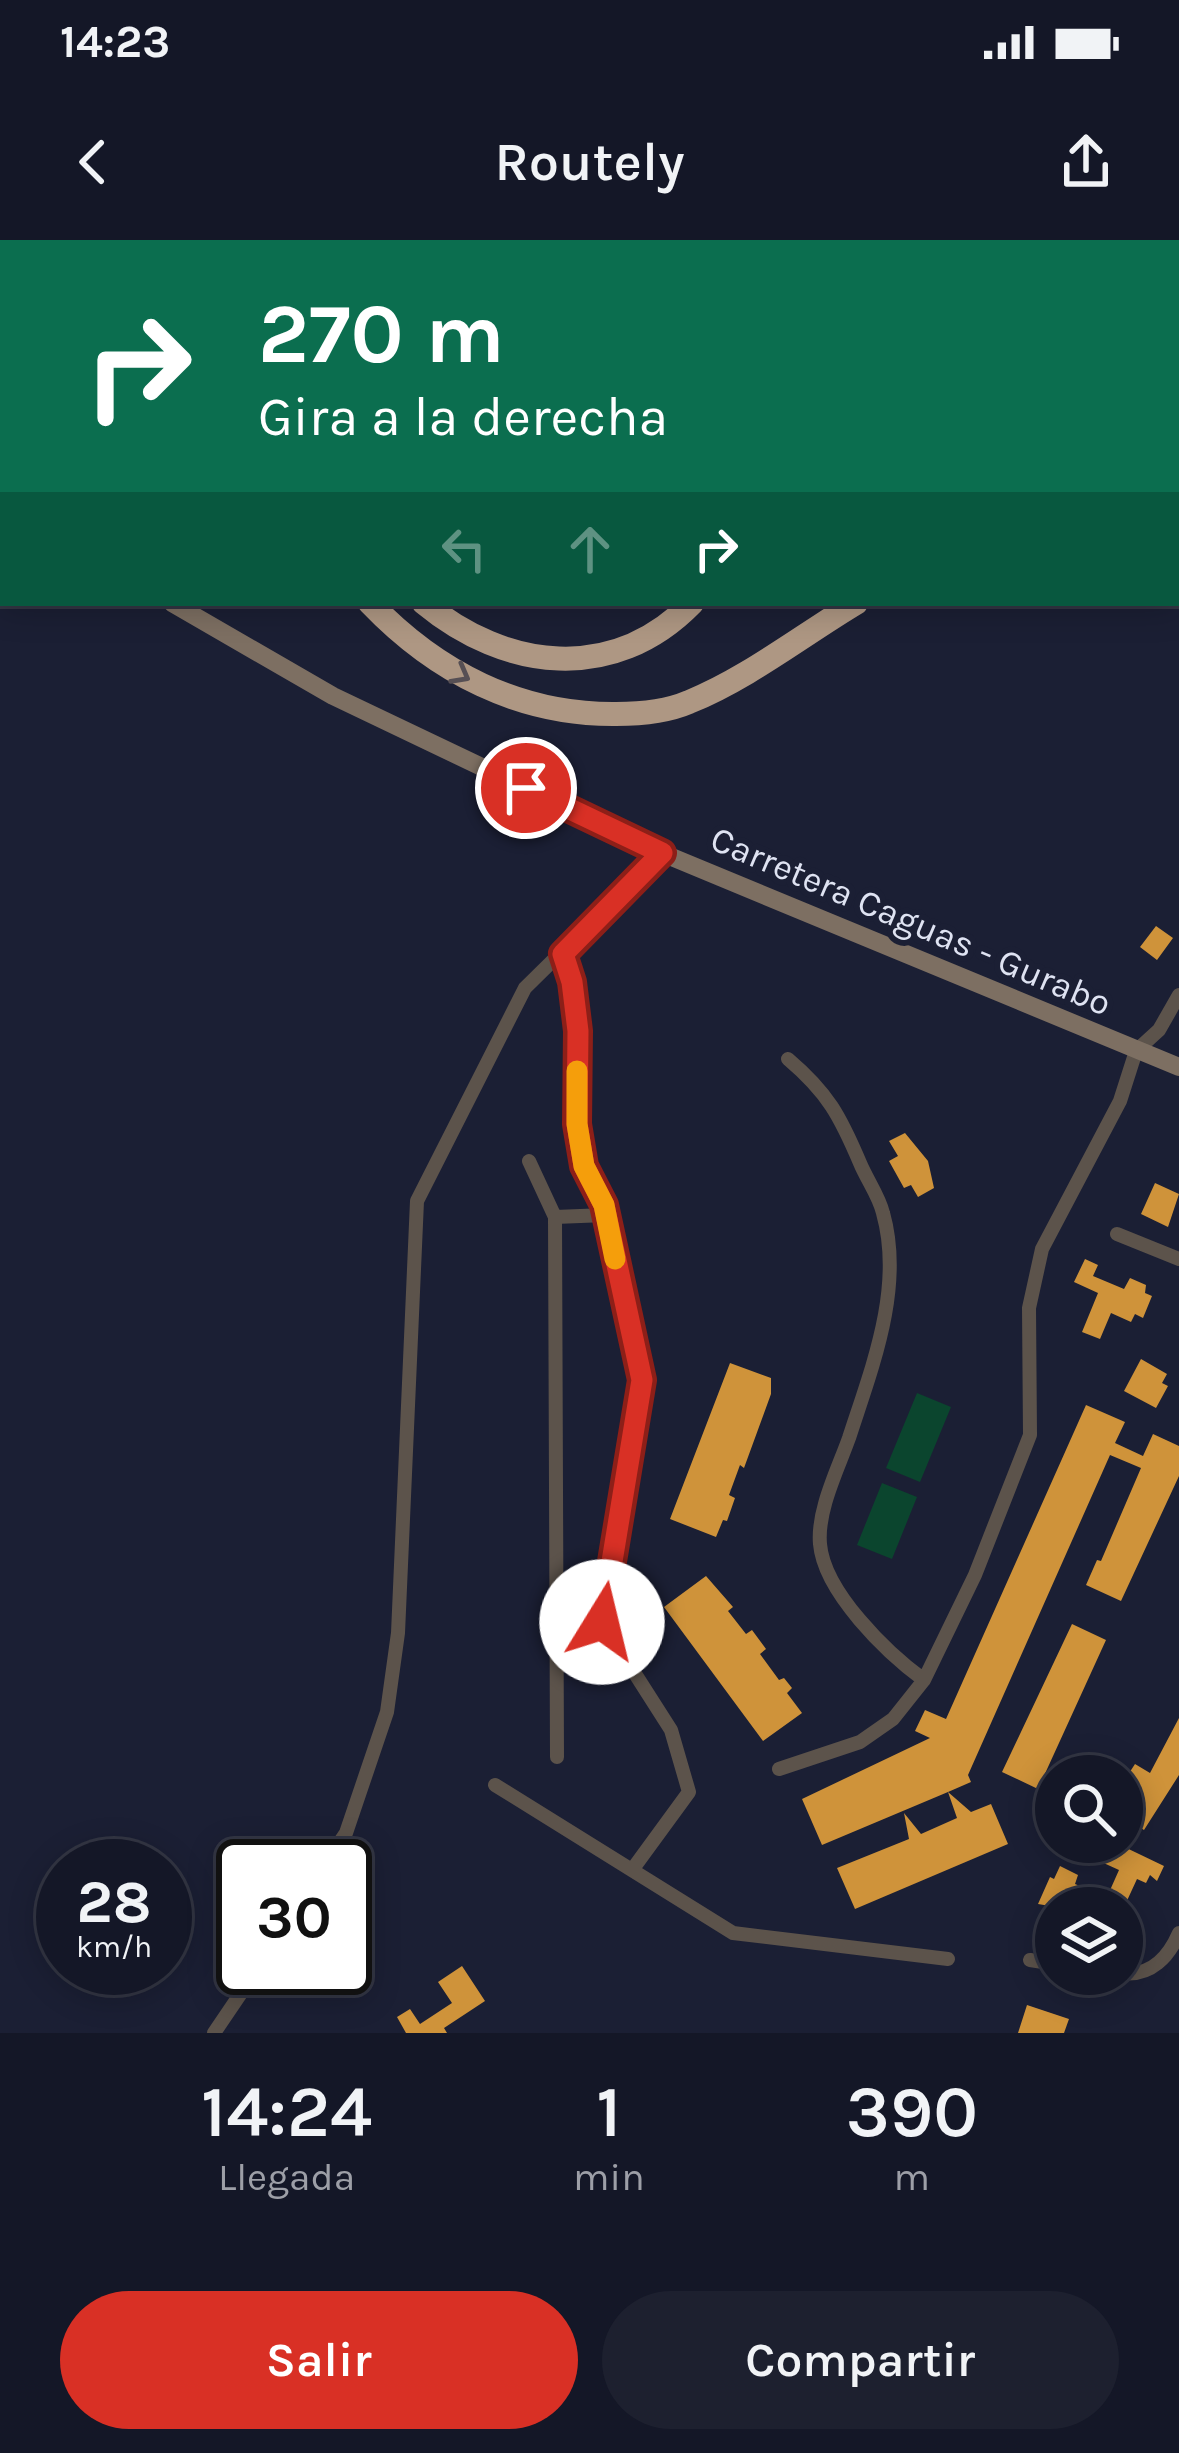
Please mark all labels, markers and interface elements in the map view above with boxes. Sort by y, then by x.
text: 14:23 [60,16,170,68]
icon: back [60,129,126,195]
icon: share [1053,129,1119,195]
text: Routely [494,130,685,194]
text: 270 m [258,285,505,383]
icon: right [60,288,216,444]
text: Gira a la derecha [258,385,668,449]
icon: left [431,516,497,582]
icon: ahead [557,516,623,582]
icon: right [683,516,749,582]
one-way arrow [449,661,470,684]
pin [475,737,577,839]
icon: arrive [493,755,559,821]
street label: Carretera Caguas - Gurabo [704,817,1118,1025]
position arrow [539,1559,665,1685]
map controls [1035,1755,1143,1995]
button: search [1035,1755,1143,1863]
speed limit sign: 30 [216,1839,372,1995]
text: 28 [76,1867,152,1937]
button: layers [1035,1887,1143,1995]
text: km/h [76,1929,152,1965]
text: 14:24 [201,2070,372,2154]
text: 1 [596,2070,621,2154]
text: 390 [846,2070,978,2154]
text: Llegada [218,2154,355,2200]
text: min [573,2154,645,2200]
text: m [894,2154,930,2200]
button: Salir [60,2291,578,2429]
button: Compartir [602,2291,1119,2429]

